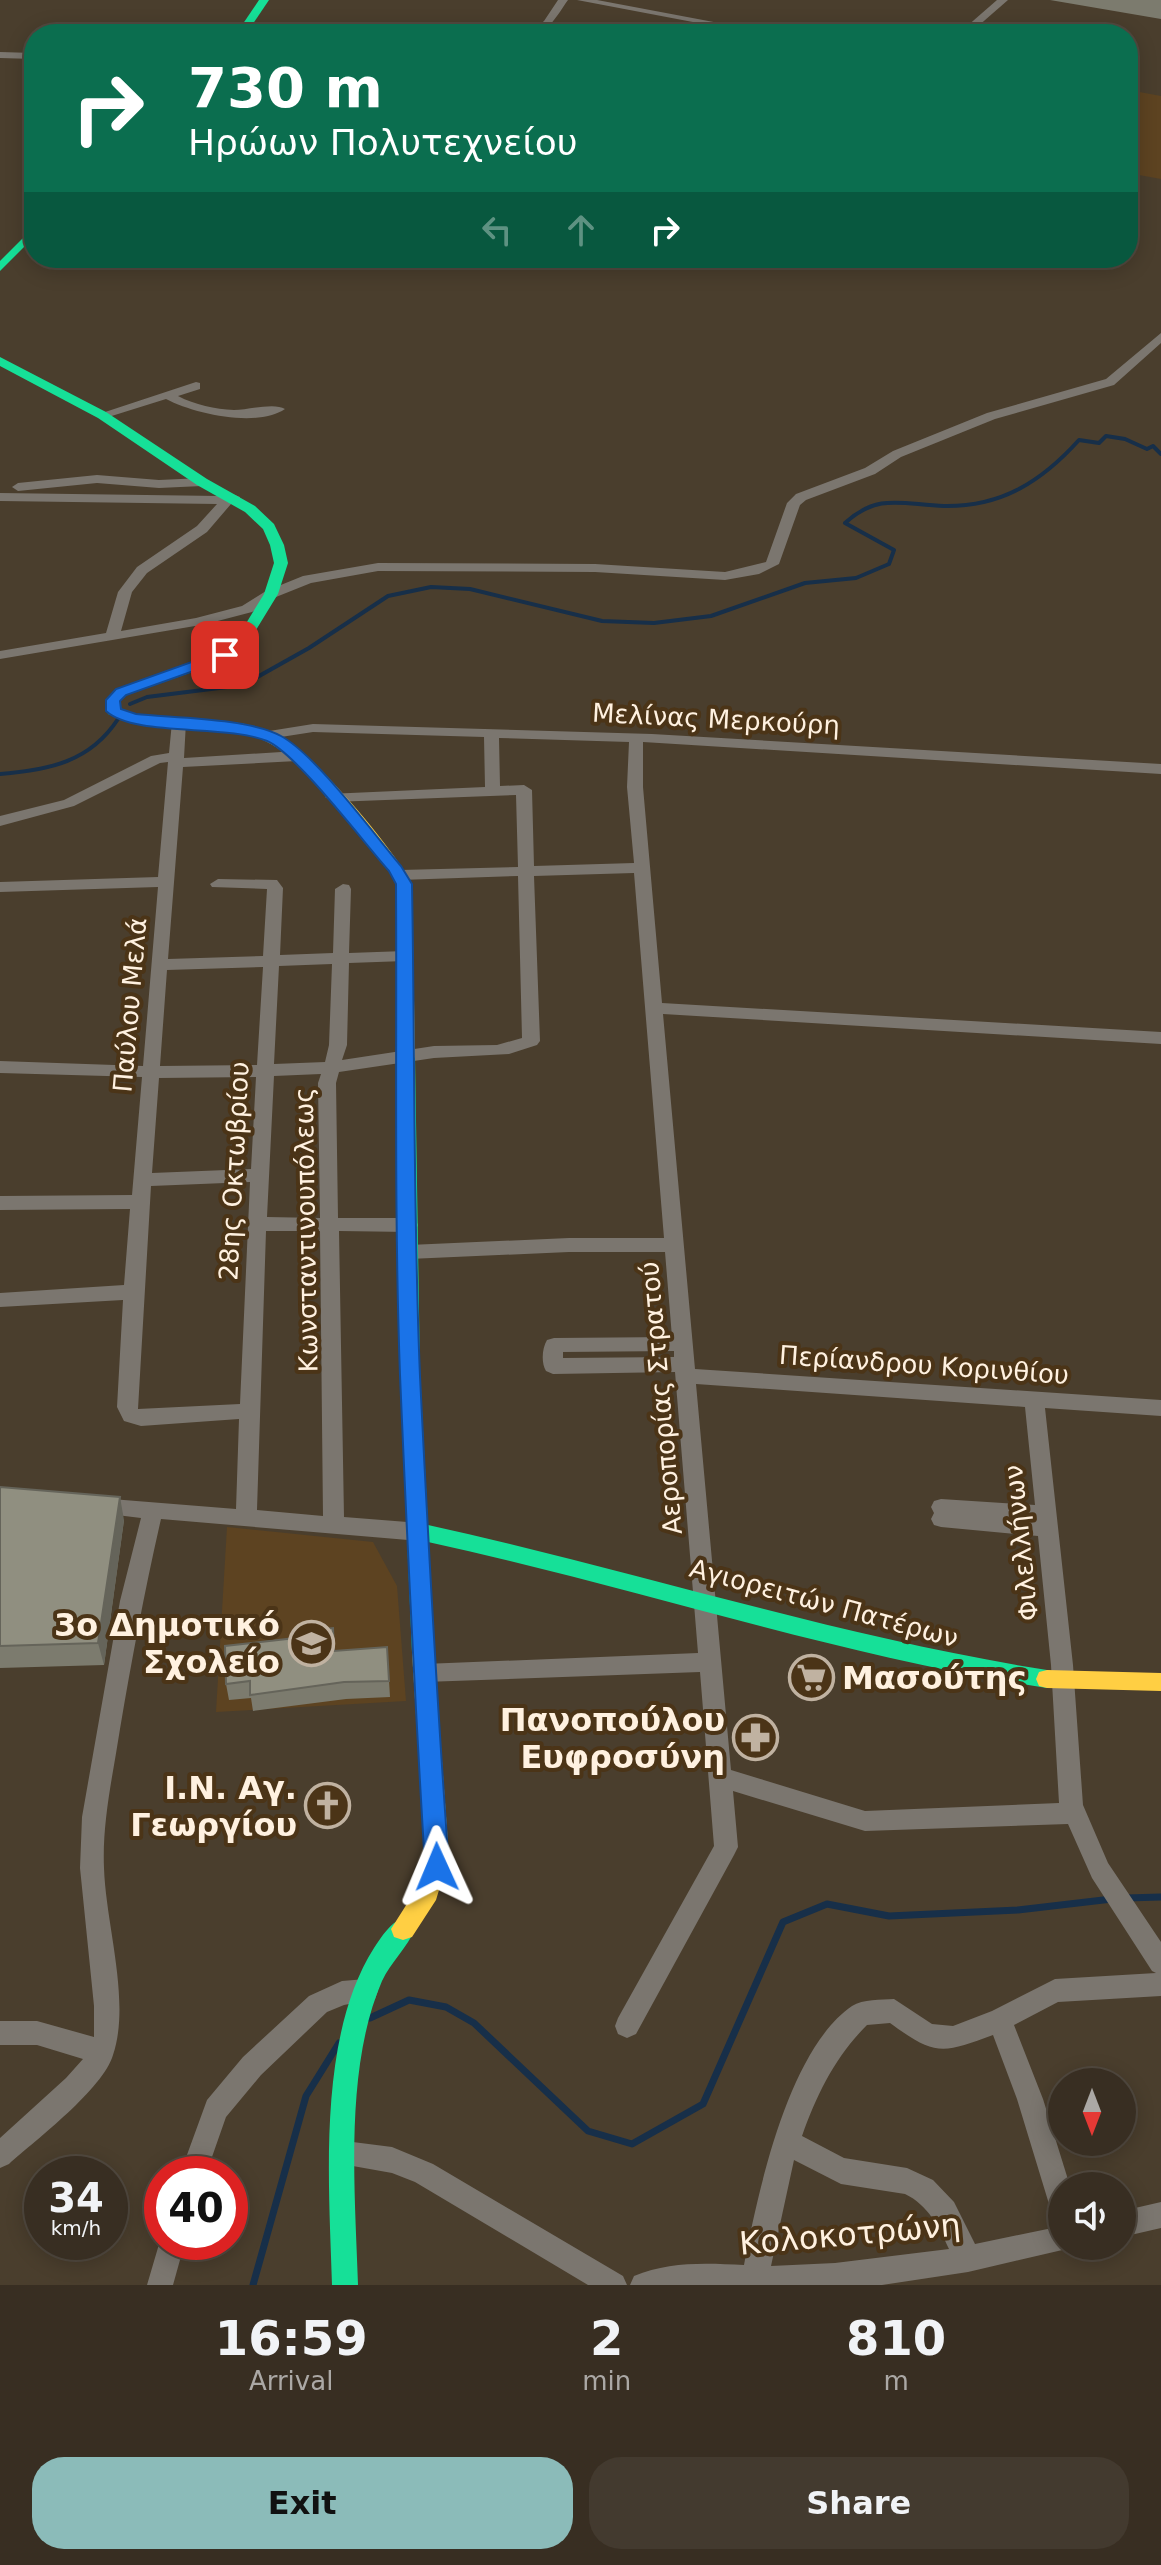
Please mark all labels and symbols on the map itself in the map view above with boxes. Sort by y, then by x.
pin [191,621,259,689]
street label: Μελίνας Μερκούρη [591,698,841,740]
street label: Παύλου Μελά [107,916,153,1094]
street label: 28ης Οκτωβρίου [213,1061,255,1281]
street label: Κωνσταντινουπόλεως [289,1087,323,1373]
street label: Αεροπορίας Στρατού [634,1260,688,1536]
street label: Περίανδρου Κορινθίου [778,1340,1070,1390]
street label: Φιλελλήνων [998,1463,1044,1623]
street label: Αγιορειτών Πατέρων [687,1553,961,1653]
place label: 3ο Δημοτικό Σχολείο [54,1606,280,1681]
school or university icon: 3ο Δημοτικό Σχολείο [287,1619,335,1667]
supermarket icon: Μασούτης [787,1654,835,1702]
place label: Μασούτης [842,1659,1027,1697]
place label: Πανοπούλου Ευφροσύνη [500,1701,725,1776]
pharmacy icon: Πανοπούλου Ευφροσύνη [732,1714,780,1762]
place label: Ι.Ν. Αγ. Γεωργίου [130,1769,297,1844]
church icon: Ι.Ν. Αγ. Γεωργίου [304,1782,352,1830]
position arrow [395,1825,479,1909]
north arrow [1048,2068,1136,2156]
speed limit sign: 40 [144,2156,248,2260]
street label: Κολοκοτρώνη [738,2205,962,2263]

